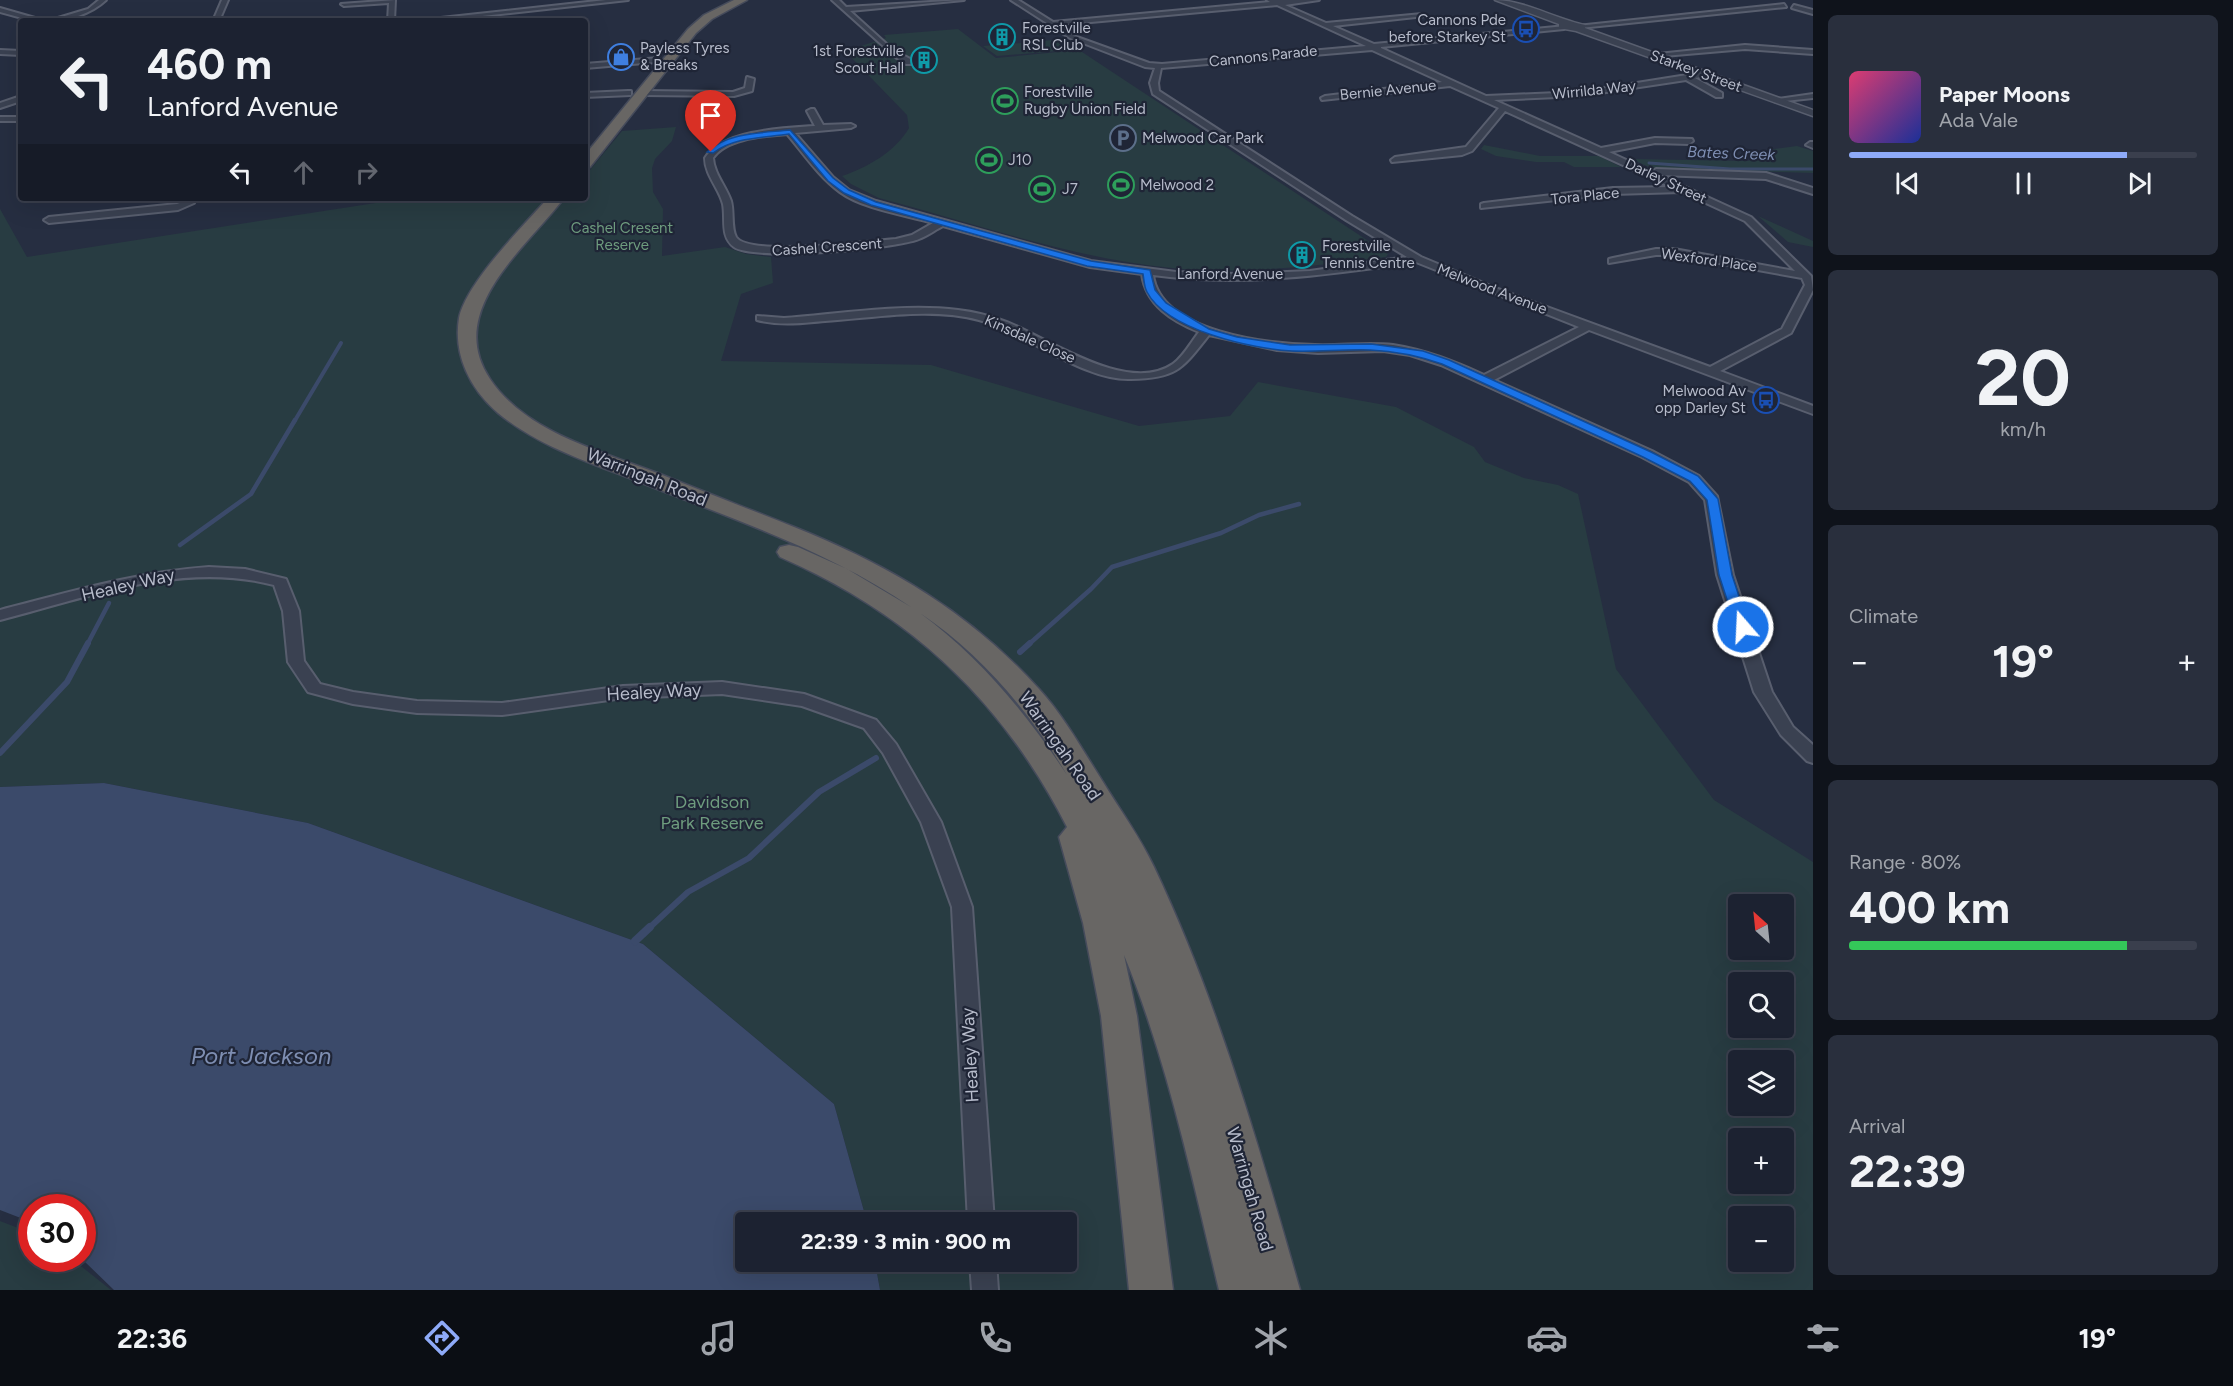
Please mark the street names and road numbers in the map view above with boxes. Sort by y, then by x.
street label: Cannons Parade [1208,41,1318,71]
street label: Starkey Street [1648,46,1745,96]
street label: Bernie Avenue [1339,76,1437,104]
street label: Wirrilda Way [1551,77,1637,103]
street label: Darley Street [1622,154,1710,208]
street label: Tora Place [1550,183,1620,209]
street label: Cashel Crescent [771,234,883,260]
street label: Wexford Place [1660,244,1758,276]
street label: Melwood Avenue [1434,260,1550,318]
street label: Lanford Avenue [1177,265,1283,283]
street label: Kinsdale Close [982,311,1078,367]
street label: Warringah Road [584,443,710,511]
street label: Healey Way [79,563,177,606]
street label: Healey Way [606,679,703,705]
street label: Warringah Road [1014,687,1106,805]
street label: Healey Way [957,1006,983,1103]
street label: Warringah Road [1222,1125,1278,1253]

